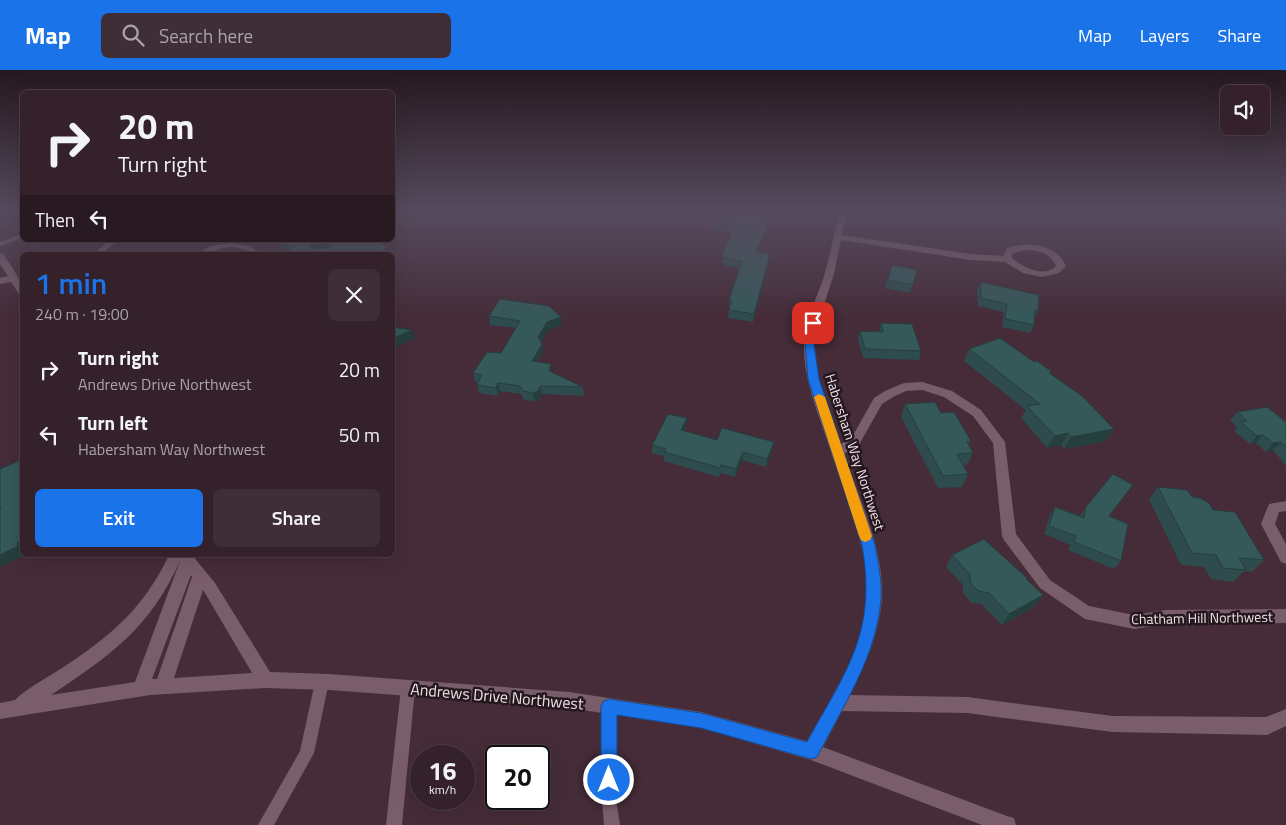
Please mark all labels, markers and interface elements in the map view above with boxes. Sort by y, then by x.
search box [101,13,451,58]
text: Map [25,17,71,53]
icon: search [119,21,147,49]
text: Search here [159,21,253,50]
text: Map [1078,22,1112,49]
text: Layers [1140,22,1189,49]
text: Share [1217,22,1261,49]
map controls [1220,85,1270,135]
button: sound [1220,85,1270,135]
text: 20 m [118,99,194,153]
icon: right [35,110,100,175]
text: Turn right [118,147,207,181]
text: Then [35,205,75,234]
icon: left [85,205,113,233]
text: 1 min [35,260,107,306]
button: close [328,269,380,321]
text: 240 m · 19:00 [35,302,129,326]
pin [792,302,834,344]
icon: arrive [799,309,827,337]
text: Turn right [78,343,159,372]
text: 20 m [339,355,380,384]
icon: right [35,356,63,384]
street label: Habersham Way Northwest [820,371,891,533]
text: Andrews Drive Northwest [78,372,252,396]
text: Turn left [78,408,148,437]
text: 50 m [339,420,380,449]
icon: left [35,421,63,449]
text: Habersham Way Northwest [78,437,265,461]
button: Exit [35,489,203,547]
button: Share [213,489,380,547]
street label: Chatham Hill Northwest [1131,606,1273,629]
street label: Andrews Drive Northwest [409,676,585,716]
speed limit sign: 20 [485,745,550,810]
text: 16 [428,752,457,790]
position arrow [582,753,634,805]
text: km/h [429,780,456,799]

